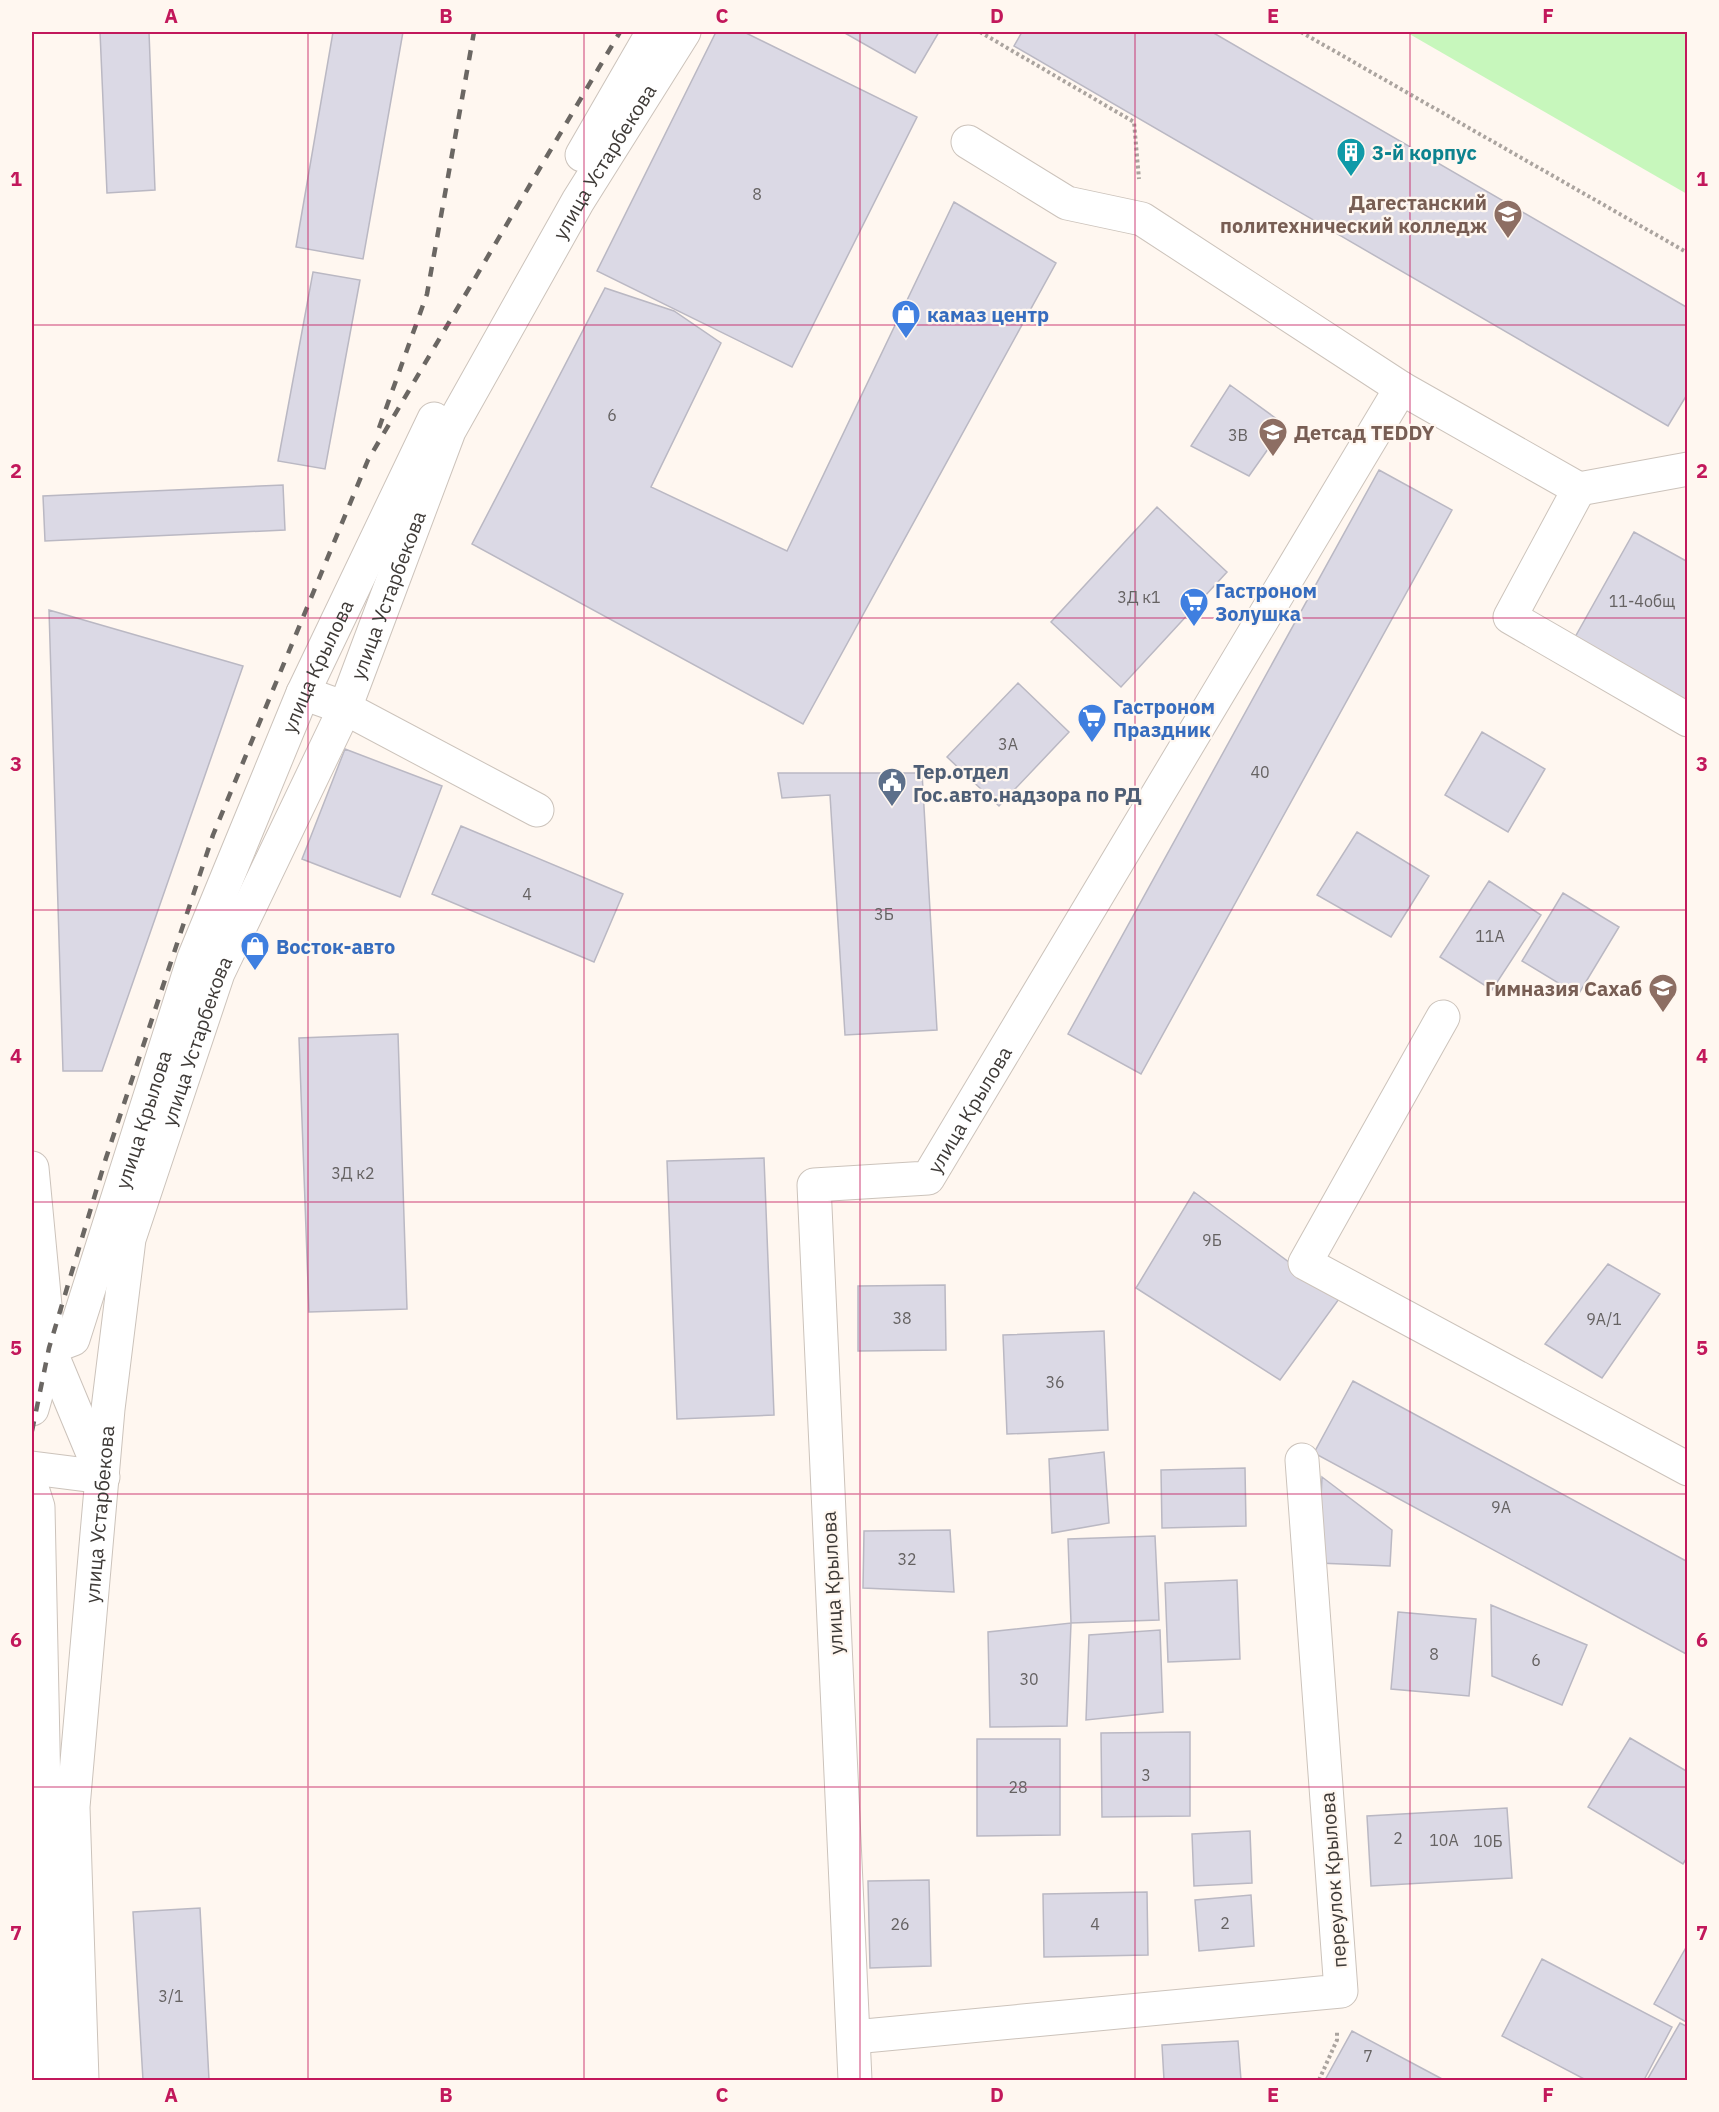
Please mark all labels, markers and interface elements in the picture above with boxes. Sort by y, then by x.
text: A [164,2,178,29]
text: B [439,2,453,29]
text: C [715,2,729,29]
text: D [990,2,1004,29]
text: E [1267,2,1279,29]
text: F [1542,2,1554,29]
street label: улица Устарбекова [546,78,662,244]
building icon: 3-й корпус [1335,136,1367,178]
place label: 3-й корпус [1372,139,1477,166]
text: 1 [10,165,22,192]
text: 1 [1696,165,1708,192]
house number: 8 [752,184,762,204]
place label: Дагестанский политехнический колледж [1220,189,1487,239]
school or university icon: Дагестанский политехнический колледж [1492,198,1524,240]
shop icon: камаз центр [890,298,922,340]
place label: камаз центр [927,301,1049,328]
house number: 6 [607,405,617,425]
school or university icon: Детсад TEDDY [1257,416,1289,458]
place label: Детсад TEDDY [1294,419,1434,446]
house number: 3В [1228,425,1248,445]
text: 2 [10,457,22,484]
text: 2 [1696,457,1708,484]
street label: улица Устарбекова [343,507,431,683]
place label: Гастроном Золушка [1215,577,1317,627]
supermarket icon: Гастроном Золушка [1178,586,1210,628]
house number: 3Д к1 [1117,587,1161,607]
house number: 11-4общ [1609,591,1675,611]
street label: улица Крылова [275,595,359,737]
place label: Гастроном Праздник [1113,693,1215,743]
supermarket icon: Гастроном Праздник [1076,702,1108,744]
house number: 3А [998,734,1018,754]
text: 3 [10,750,22,777]
text: 3 [1696,750,1708,777]
place label: Тер.отдел Гос.авто.надзора по РД [913,758,1142,808]
house number: 40 [1250,762,1270,782]
public building icon: Тер.отдел Гос.авто.надзора по РД [876,766,908,808]
house number: 4 [522,884,532,904]
house number: 3Б [874,904,894,924]
house number: 11А [1475,926,1505,946]
shop icon: Восток-авто [239,930,271,972]
place label: Восток-авто [276,933,395,960]
street label: улица Устарбекова [154,951,238,1130]
school or university icon: Гимназия Сахаб [1647,972,1679,1014]
place label: Гимназия Сахаб [1485,975,1642,1002]
street label: улица Крылова [921,1041,1018,1178]
text: 4 [10,1042,22,1069]
text: 4 [1696,1042,1708,1069]
street label: улица Крылова [108,1047,177,1192]
house number: 3Д к2 [331,1163,375,1183]
house number: 9Б [1202,1230,1222,1250]
house number: 38 [892,1308,912,1328]
house number: 9А/1 [1586,1309,1622,1329]
text: 5 [10,1334,22,1361]
text: 5 [1696,1334,1708,1361]
house number: 36 [1045,1372,1065,1392]
street label: улица Устарбекова [77,1424,120,1604]
house number: 9А [1491,1497,1511,1517]
street label: улица Крылова [815,1510,849,1655]
house number: 32 [897,1549,917,1569]
text: 6 [10,1626,22,1653]
text: 6 [1696,1626,1708,1653]
house number: 8 [1429,1644,1439,1664]
house number: 6 [1531,1650,1541,1670]
house number: 30 [1019,1669,1039,1689]
house number: 3 [1141,1765,1151,1785]
house number: 28 [1008,1777,1028,1797]
street label: переулок Крылова [1313,1791,1353,1969]
house number: 2 [1393,1828,1403,1848]
house number: 10А [1429,1830,1459,1850]
house number: 10Б [1473,1831,1503,1851]
house number: 2 [1220,1913,1230,1933]
house number: 26 [890,1914,910,1934]
house number: 4 [1090,1914,1100,1934]
text: 7 [10,1919,22,1946]
text: 7 [1696,1919,1708,1946]
house number: 3/1 [158,1986,184,2006]
house number: 7 [1363,2046,1373,2066]
text: A [164,2081,178,2108]
text: B [439,2081,453,2108]
text: C [715,2081,729,2108]
text: D [990,2081,1004,2108]
text: E [1267,2081,1279,2108]
text: F [1542,2081,1554,2108]

